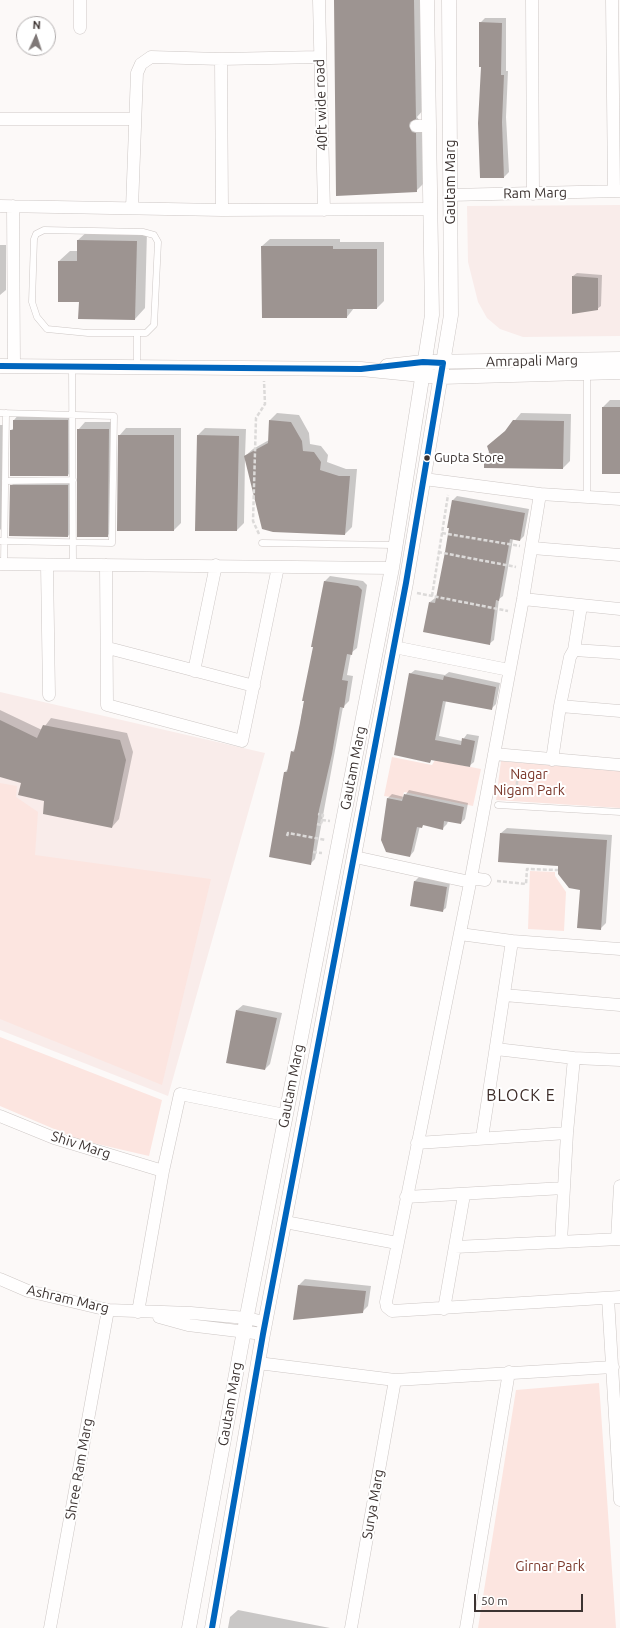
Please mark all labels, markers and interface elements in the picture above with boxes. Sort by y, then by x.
north arrow [16,16,56,56]
text: N [32,19,41,31]
street label: 40ft wide road [311,59,331,151]
street label: Gautam Marg [442,139,458,225]
street label: Ram Marg [503,184,567,202]
street label: Amrapali Marg [486,352,578,370]
place label: Gupta Store [434,450,504,466]
marker: Gupta Store [422,453,432,463]
street label: Gautam Marg [337,725,369,811]
park label: Nagar Nigam Park [493,766,565,798]
street label: Gautam Marg [275,1043,307,1129]
district label: BLOCK E [486,1086,556,1106]
street label: Shiv Marg [49,1128,113,1162]
street label: Ashram Marg [25,1281,111,1317]
street label: Gautam Marg [214,1361,246,1447]
street label: Shree Ram Marg [62,1417,96,1521]
street label: Surya Marg [359,1468,387,1540]
park label: Girnar Park [515,1558,585,1574]
scale bar [476,1586,585,1612]
text: 50 m [481,1594,508,1607]

